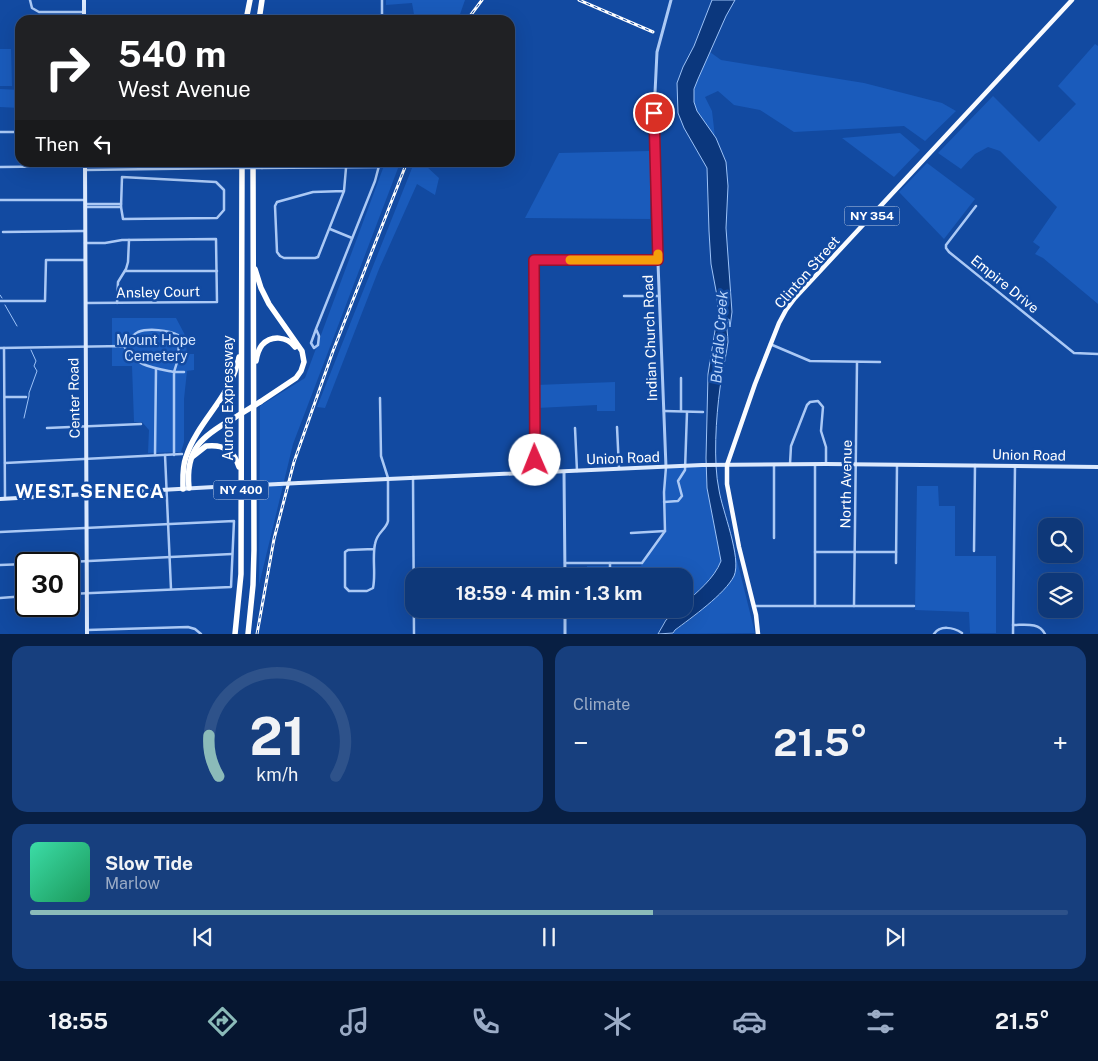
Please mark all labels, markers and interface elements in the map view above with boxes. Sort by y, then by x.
text: 540 m [118,34,226,75]
icon: right [35,35,100,100]
text: West Avenue [118,76,251,102]
pin [633,92,675,134]
icon: arrive [640,99,668,127]
icon: left [89,130,117,158]
text: Then [35,133,79,155]
road number: NY 354 [844,207,900,226]
street label: Clinton Street [771,233,843,311]
street label: Empire Drive [968,252,1042,316]
street label: Indian Church Road [640,274,660,402]
street label: Ansley Court [116,283,200,301]
water label: Buffalo Creek [707,289,731,384]
park label: Mount Hope Cemetery [116,332,196,364]
street label: Aurora Expressway [220,335,236,461]
street label: Center Road [65,358,83,438]
position arrow [508,433,560,485]
street label: North Avenue [837,439,855,528]
street label: Union Road [992,446,1066,464]
street label: Union Road [586,449,660,467]
district label: WEST SENECA [15,480,165,502]
road number: NY 400 [214,480,268,500]
map controls [1038,518,1083,618]
button: search [1038,518,1083,563]
speed limit sign: 30 [15,552,80,617]
button: layers [1038,573,1083,618]
text: 18:59 · 4 min · 1.3 km [456,582,642,604]
text: Climate [573,695,630,714]
text: 21 [250,706,305,767]
text: 21.5° [773,720,868,765]
text: − [573,726,589,759]
text: + [1052,726,1068,759]
text: km/h [256,764,299,785]
text: Slow Tide [105,852,193,874]
text: Marlow [105,874,160,893]
icon: previous [189,923,217,951]
icon: pause [535,923,563,951]
icon: next [881,923,909,951]
icon: directions [205,1004,240,1039]
icon: music [337,1004,372,1039]
icon: phone [468,1004,503,1039]
icon: climate [600,1004,635,1039]
icon: car [732,1004,767,1039]
icon: filters [863,1004,898,1039]
text: 18:55 [48,1008,108,1034]
text: 21.5° [995,1008,1050,1034]

